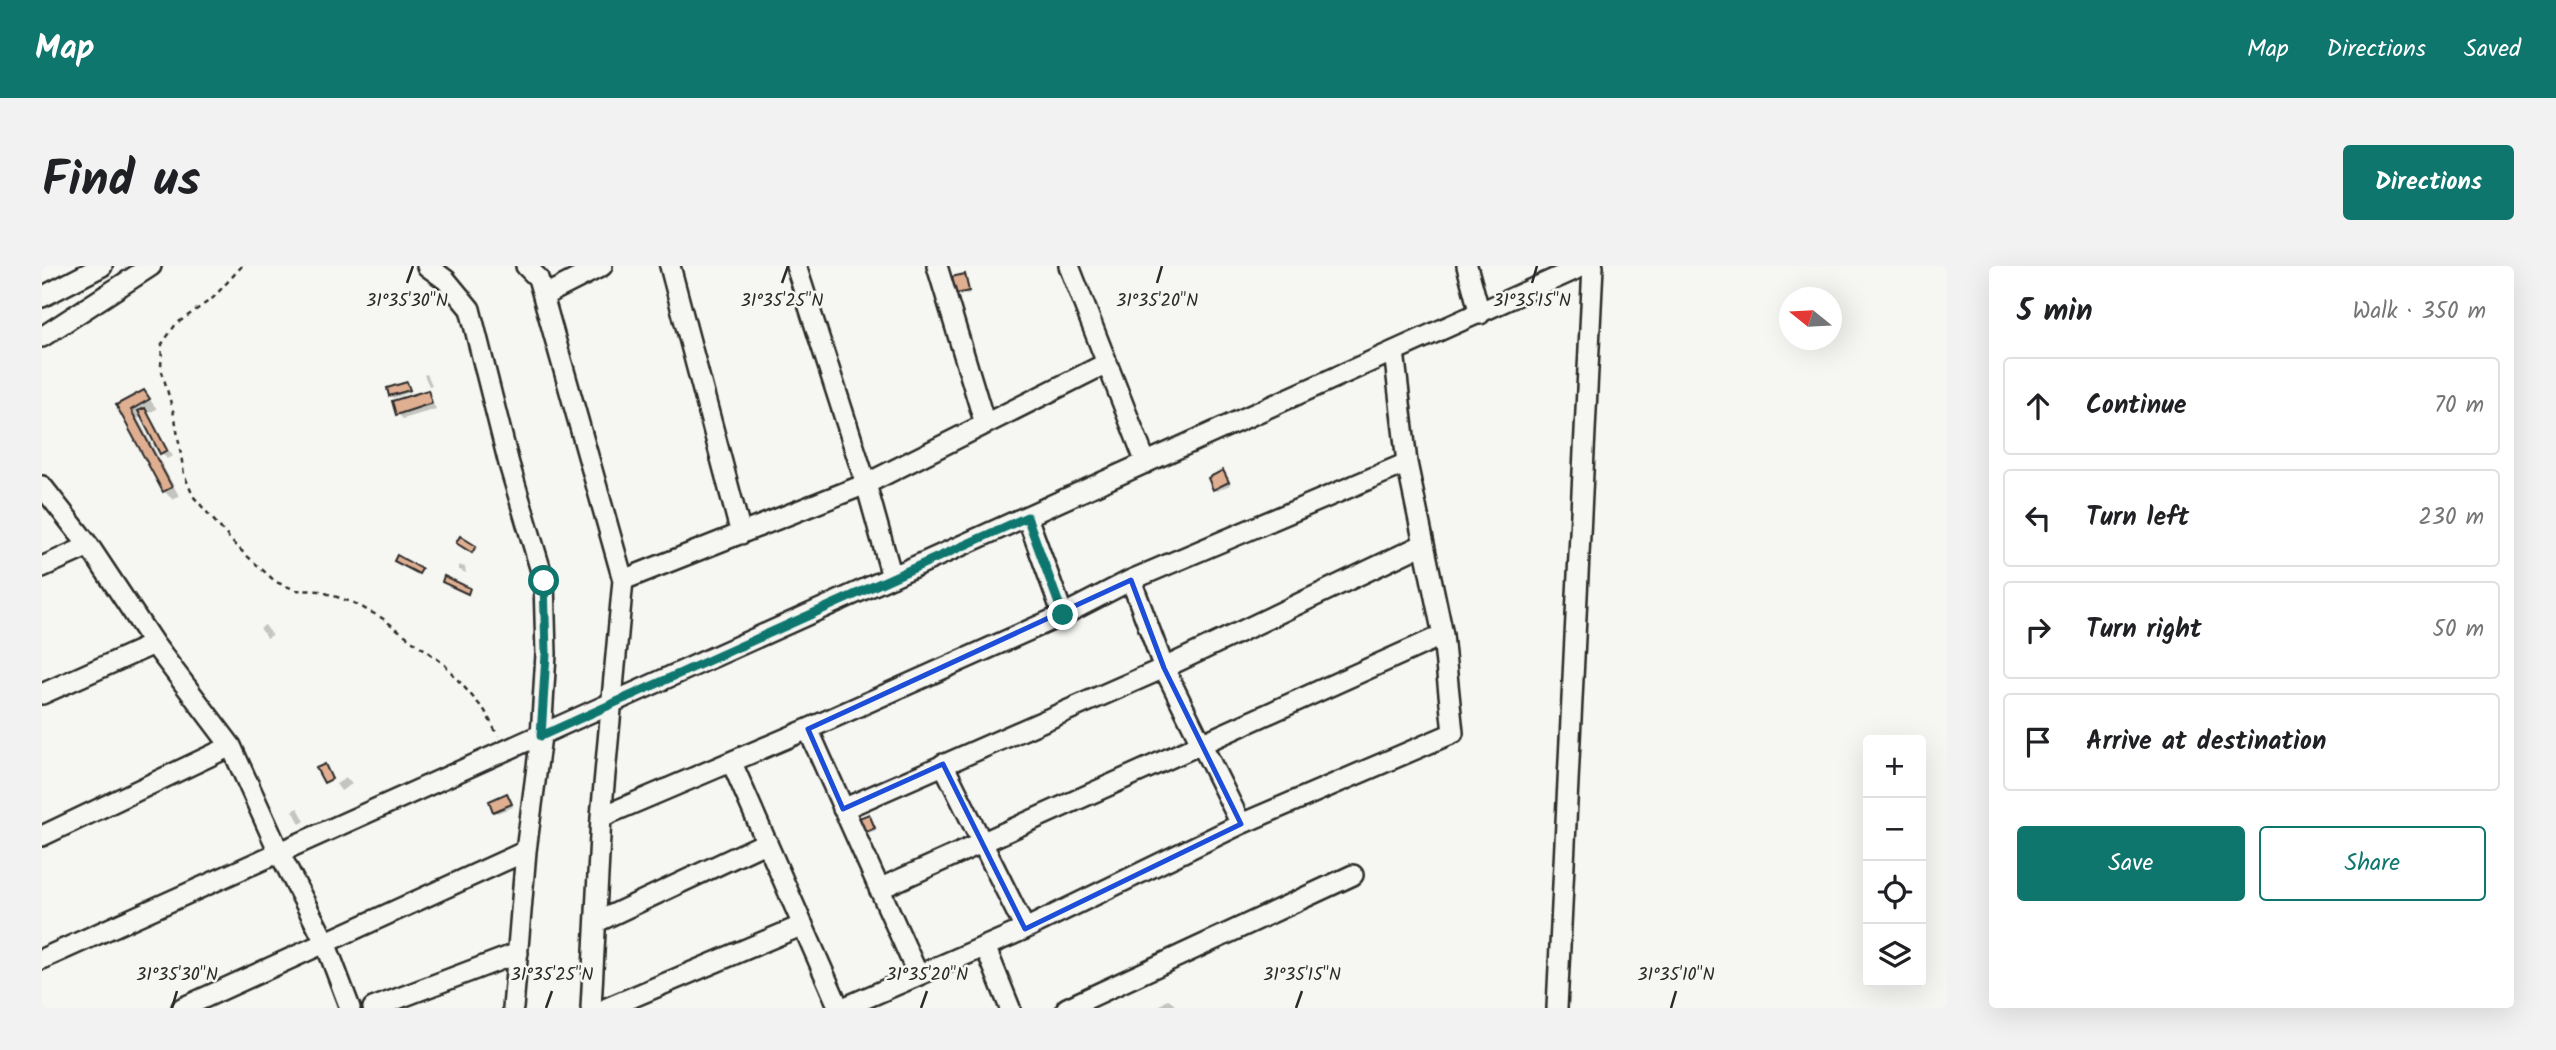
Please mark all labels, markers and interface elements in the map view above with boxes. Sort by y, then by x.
text: Map [35,23,95,76]
text: Map [2247,30,2289,69]
text: Directions [2327,30,2426,69]
text: Saved [2464,30,2521,69]
text: Find us [42,143,200,221]
button: Directions [2343,145,2514,220]
text: 31°35'30"N [366,287,448,316]
text: 31°35'25"N [741,287,823,316]
text: 31°35'20"N [1116,287,1198,316]
text: 31°35'15"N [1493,287,1571,316]
north arrow [1779,287,1842,350]
text: 5 min [2017,288,2093,336]
text: Walk · 350 m [2352,294,2486,330]
text: Continue [2086,385,2187,427]
icon: ahead [2019,387,2057,425]
text: 70 m [2434,388,2484,424]
text: Turn left [2086,497,2189,539]
icon: left [2019,499,2057,537]
text: 230 m [2418,500,2484,536]
route start [528,565,559,596]
route end [1047,599,1078,630]
text: Turn right [2086,609,2202,651]
icon: right [2019,611,2057,649]
text: 50 m [2433,612,2484,648]
text: Arrive at destination [2086,721,2326,763]
icon: arrive [2019,723,2057,761]
map controls [1863,735,1926,987]
button: + [1863,735,1926,798]
button: − [1863,798,1926,861]
button: Save [2017,826,2245,901]
button: Share [2259,826,2486,901]
button: locate [1863,861,1926,924]
button: layers [1863,924,1926,987]
text: 31°35'30"N [136,961,218,990]
text: 31°35'25"N [511,961,593,990]
text: 31°35'20"N [886,961,968,990]
text: 31°35'15"N [1263,961,1341,990]
text: 31°35'10"N [1637,961,1715,990]

